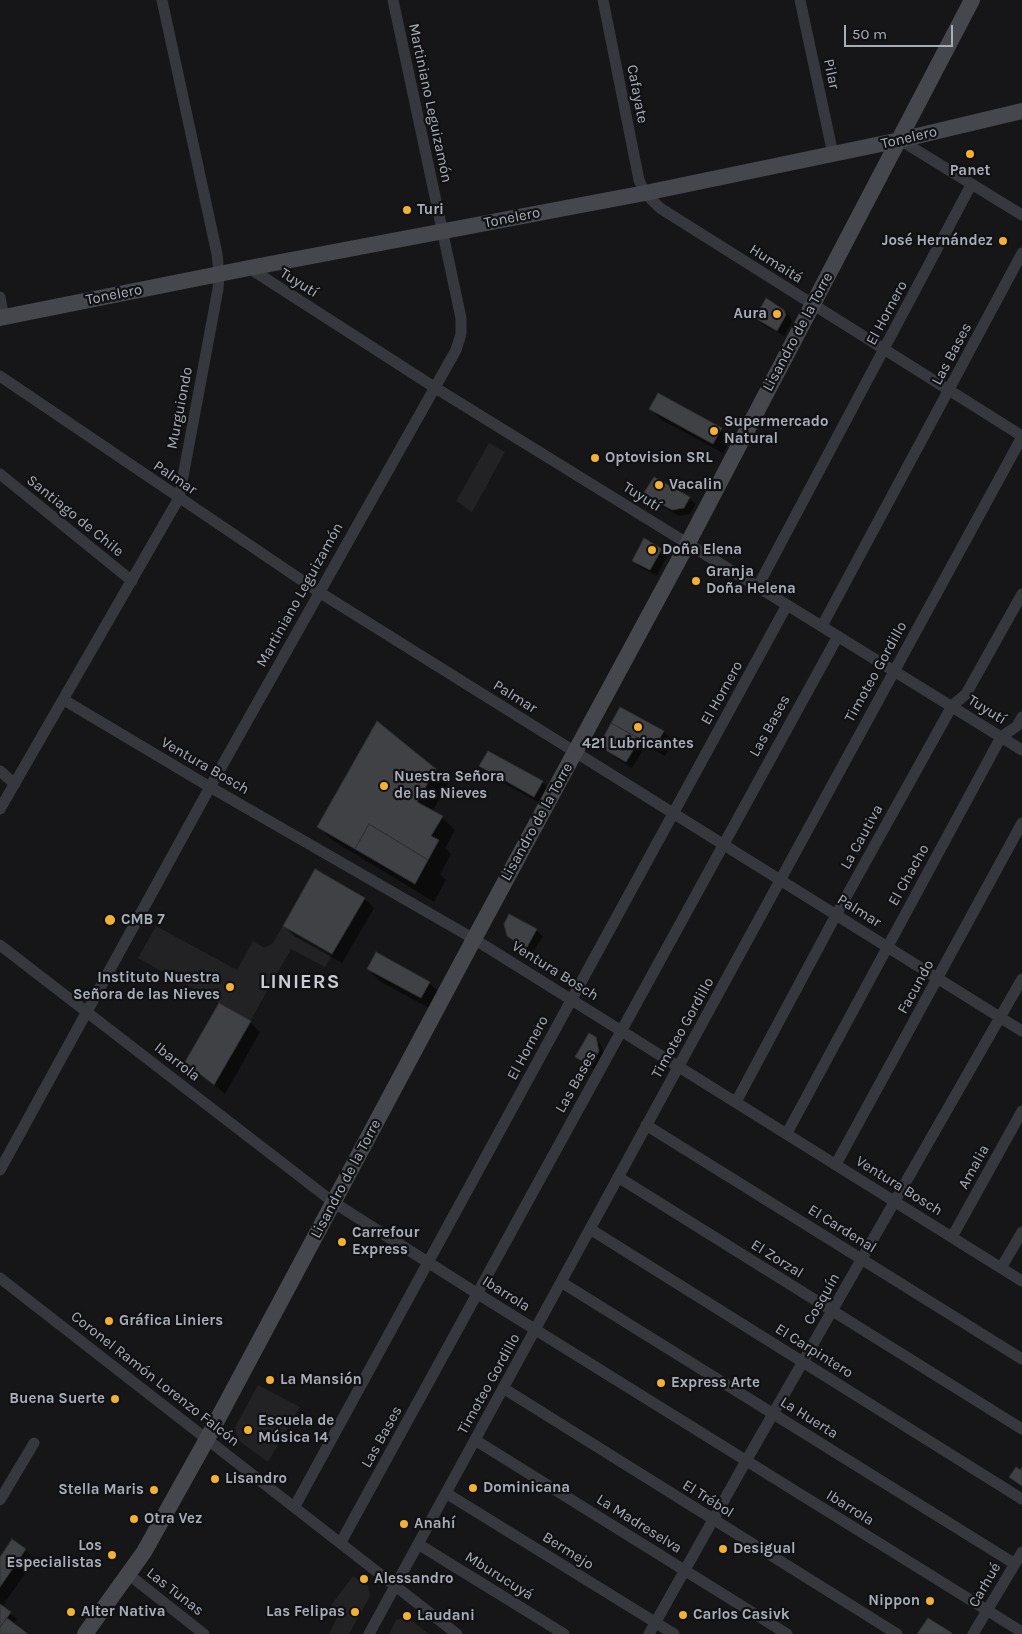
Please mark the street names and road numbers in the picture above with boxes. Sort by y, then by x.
street label: Martiniano Leguizamón [404,22,456,184]
street label: Pilar [819,57,843,91]
street label: Cafayate [622,63,652,125]
street label: Tonelero [879,123,939,153]
street label: Tonelero [482,204,542,232]
street label: Humaitá [746,241,806,287]
street label: Tuyutí [277,264,321,302]
street label: Lisandro de la Torre [759,270,837,394]
street label: El Hornero [863,278,911,348]
street label: Tonelero [84,281,144,309]
street label: Las Bases [928,320,976,388]
street label: Murguiondo [163,365,197,451]
street label: Palmar [150,457,200,499]
street label: Santiago de Chile [23,471,127,561]
street label: Tuyutí [620,478,664,516]
street label: Martiniano Leguizamón [253,520,347,670]
street label: Timoteo Gordillo [841,618,911,726]
street label: El Hornero [697,658,747,728]
street label: Palmar [490,677,540,717]
street label: Tuyutí [965,691,1009,729]
street label: Las Bases [746,692,794,760]
street label: Ventura Bosch [158,733,252,799]
street label: Lisandro de la Torre [497,760,577,884]
street label: La Cautiva [837,801,887,873]
street label: El Chacho [885,841,933,909]
street label: Palmar [834,891,884,931]
street label: Ventura Bosch [508,937,602,1005]
street label: Facundo [894,957,938,1017]
street label: Timoteo Gordillo [648,974,718,1082]
street label: El Hornero [504,1013,552,1083]
street label: Ibarrola [151,1039,203,1085]
street label: Las Bases [552,1048,600,1116]
street label: Lisandro de la Torre [307,1117,385,1241]
street label: Amalia [955,1142,993,1192]
street label: Ventura Bosch [852,1152,946,1220]
street label: El Cardenal [805,1201,879,1257]
street label: El Zorzal [748,1236,806,1282]
street label: Cosquín [800,1270,844,1328]
street label: Ibarrola [479,1272,533,1316]
street label: Coronel Ramón Lorenzo Falcón [67,1308,243,1450]
street label: El Carpintero [772,1320,856,1382]
street label: Timoteo Gordillo [454,1330,524,1438]
street label: La Huerta [777,1393,841,1443]
street label: Las Bases [358,1403,406,1471]
street label: El Trébol [679,1476,737,1522]
street label: Ibarrola [823,1486,877,1530]
street label: La Madreselva [593,1491,685,1557]
street label: Bermejo [539,1528,597,1574]
street label: Mburucuyá [461,1548,537,1604]
street label: Carhué [965,1559,1005,1611]
street label: Las Tunas [143,1564,207,1620]

